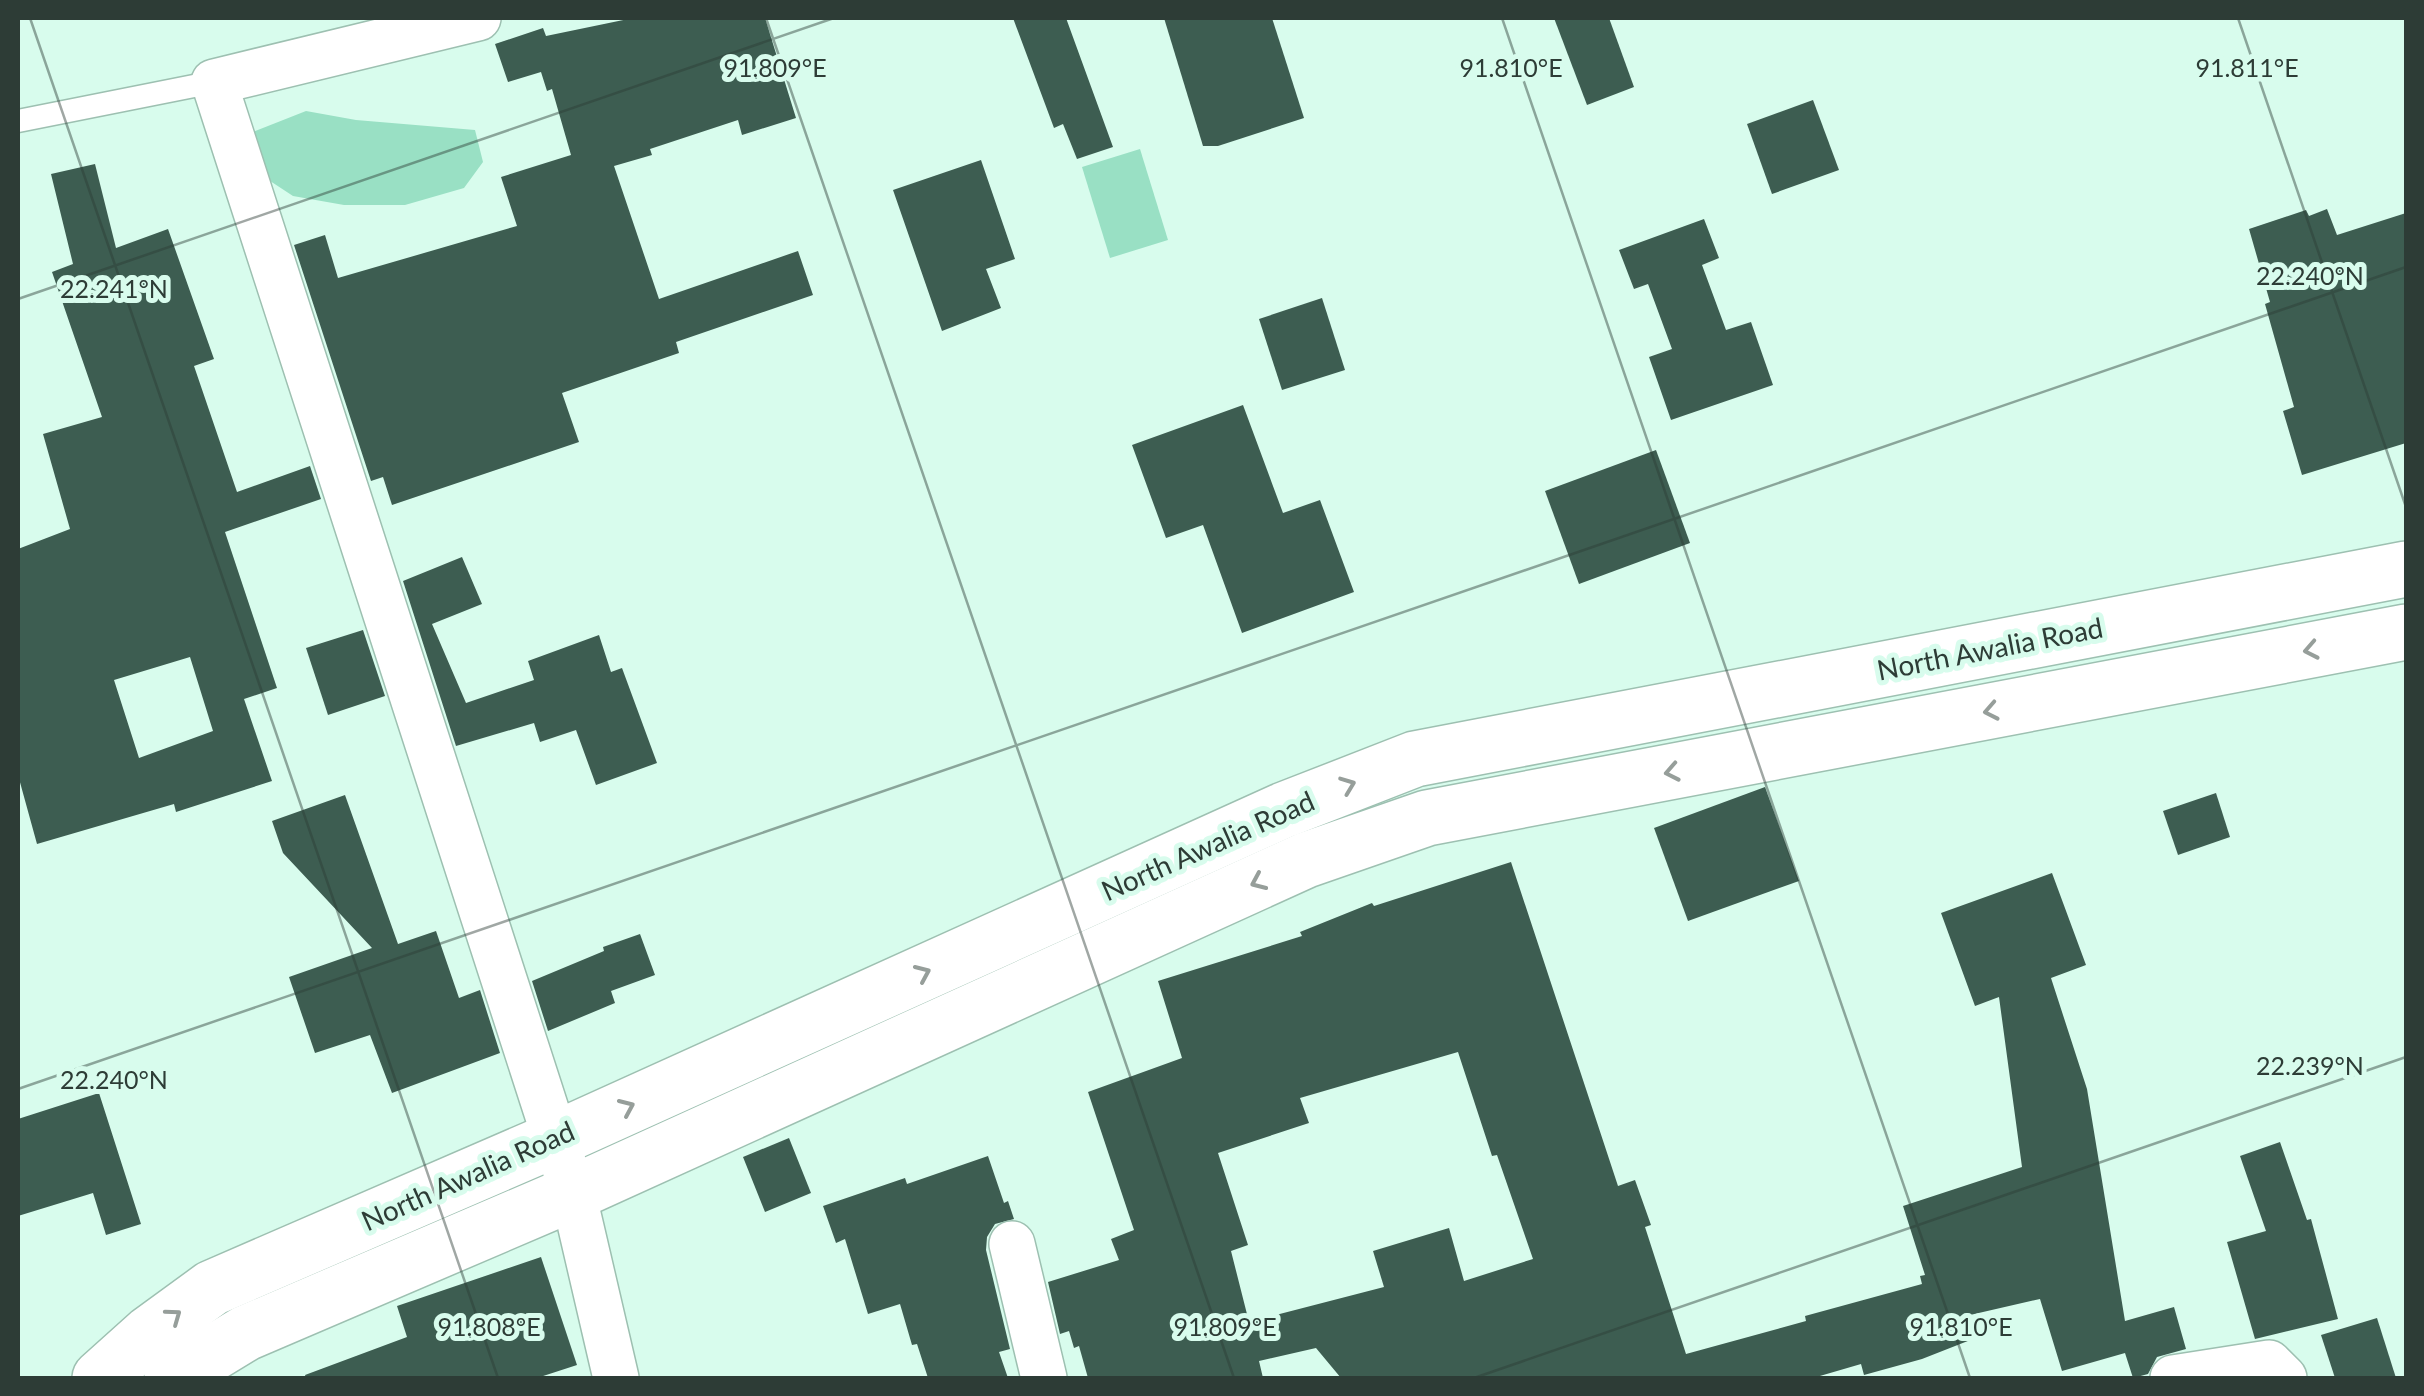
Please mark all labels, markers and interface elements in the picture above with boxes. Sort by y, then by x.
text: 91.809°E [723,52,827,82]
text: 91.810°E [1459,52,1563,82]
text: 91.811°E [2195,52,2299,82]
text: 22.240°N [2256,260,2364,290]
text: 22.241°N [60,273,168,303]
street label: North Awalia Road [1874,609,2106,687]
one-way arrow [2303,639,2319,660]
one-way arrow [1983,700,2000,721]
one-way arrow [1664,760,1681,781]
one-way arrow [1339,776,1356,797]
street label: North Awalia Road [1096,783,1319,907]
one-way arrow [1250,869,1268,889]
one-way arrow [913,965,931,985]
text: 22.239°N [2256,1050,2364,1080]
text: 22.240°N [60,1064,168,1094]
one-way arrow [617,1099,635,1119]
street label: North Awalia Road [356,1113,579,1237]
one-way arrow [163,1310,181,1327]
text: 91.808°E [437,1311,541,1341]
text: 91.809°E [1173,1311,1277,1341]
text: 91.810°E [1909,1311,2013,1341]

